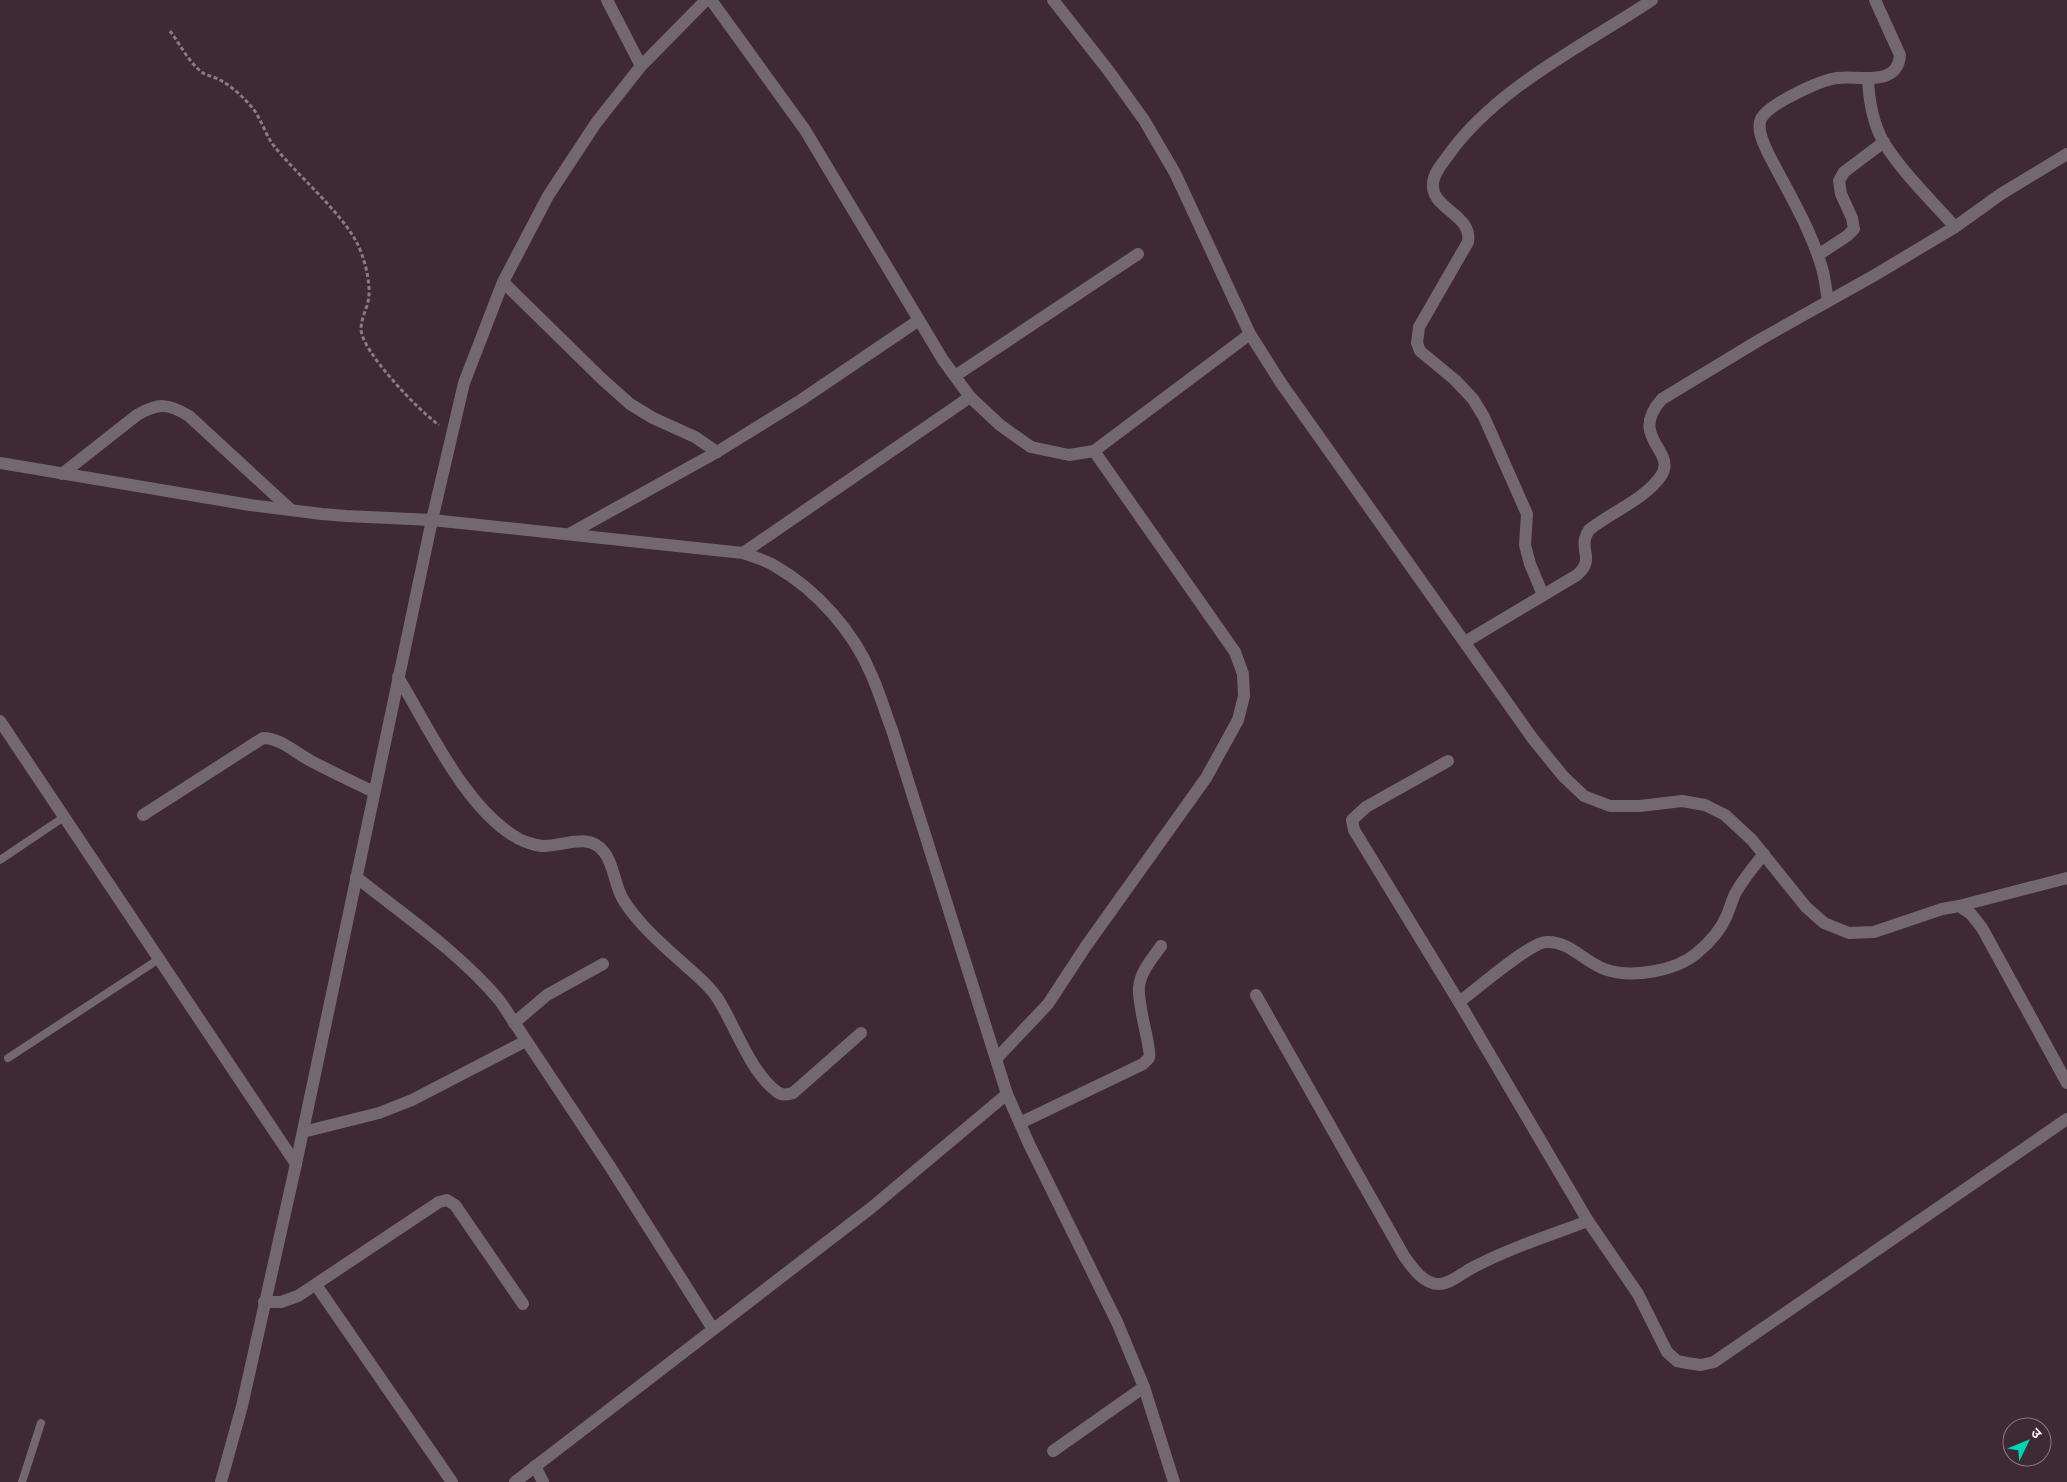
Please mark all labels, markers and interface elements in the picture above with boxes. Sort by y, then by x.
north arrow [2002,1417,2052,1467]
text: उ [2026,1423,2047,1444]

